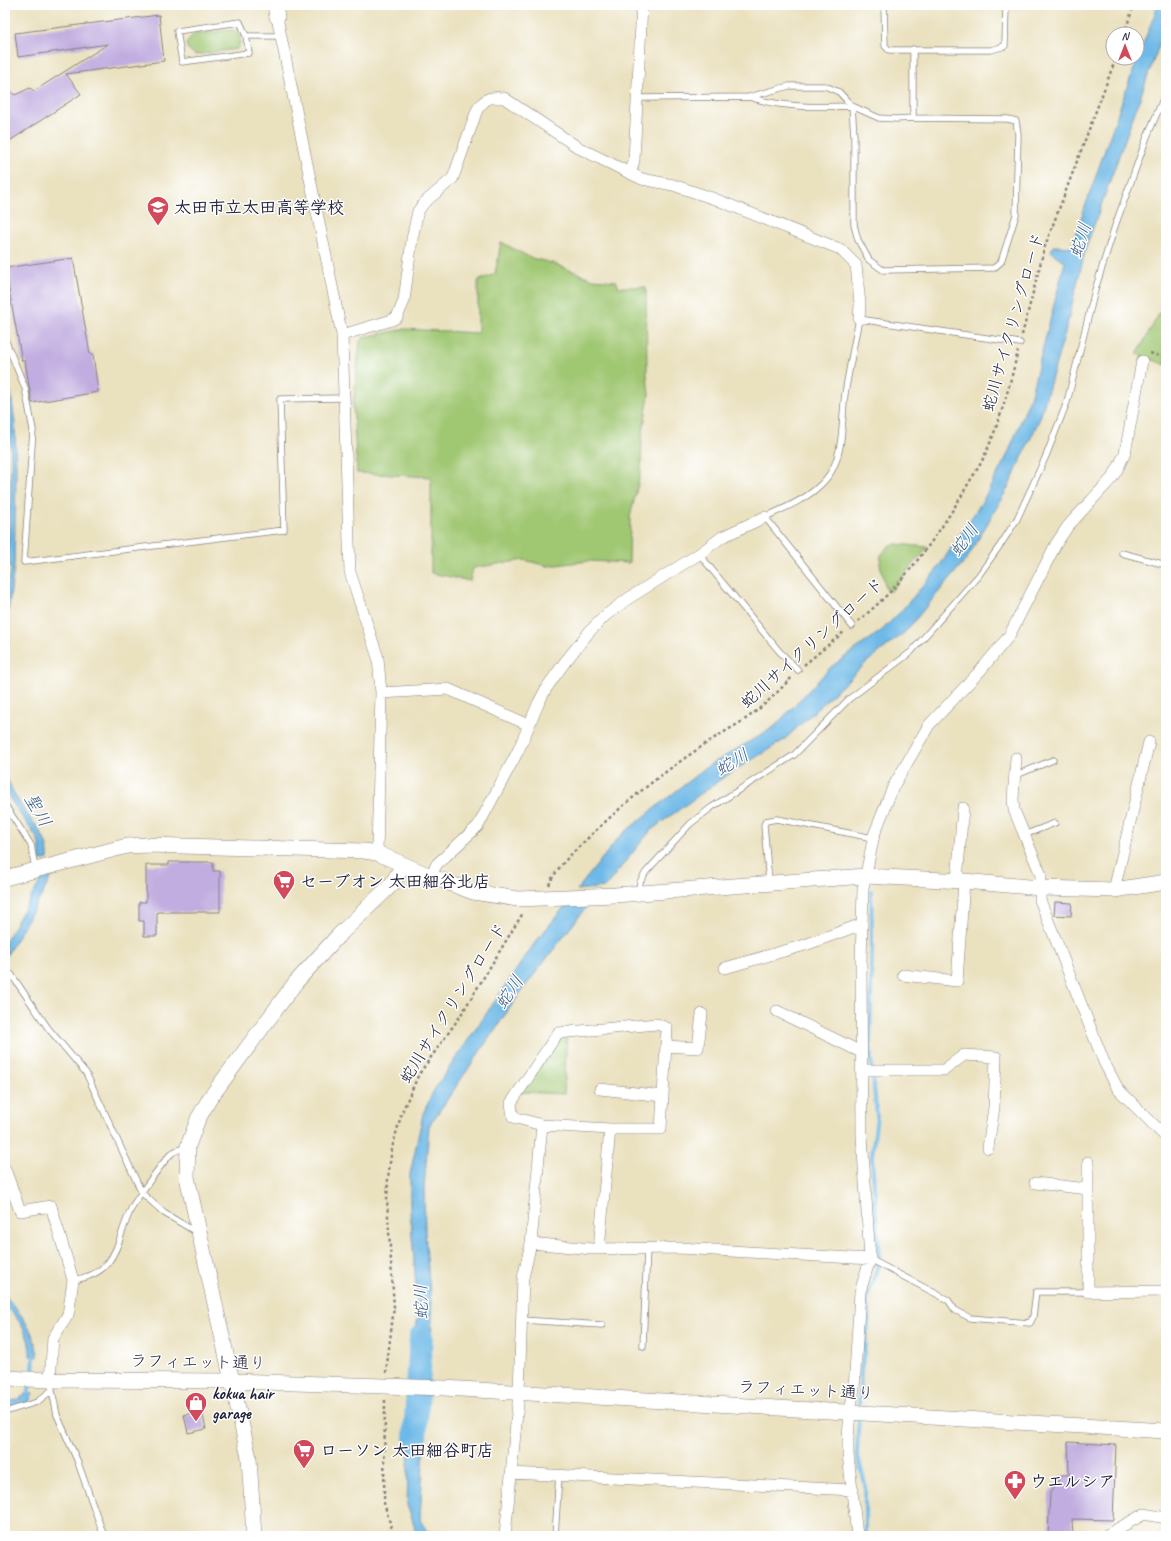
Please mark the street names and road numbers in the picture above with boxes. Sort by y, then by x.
street label: 蛇川サイクリングロード [977,230,1049,414]
street label: 蛇川サイクリングロード [736,573,888,713]
street label: 蛇川サイクリングロード [395,919,511,1087]
street label: ラフィエット通り [130,1350,266,1374]
street label: ラフィエット通り [738,1376,874,1404]

